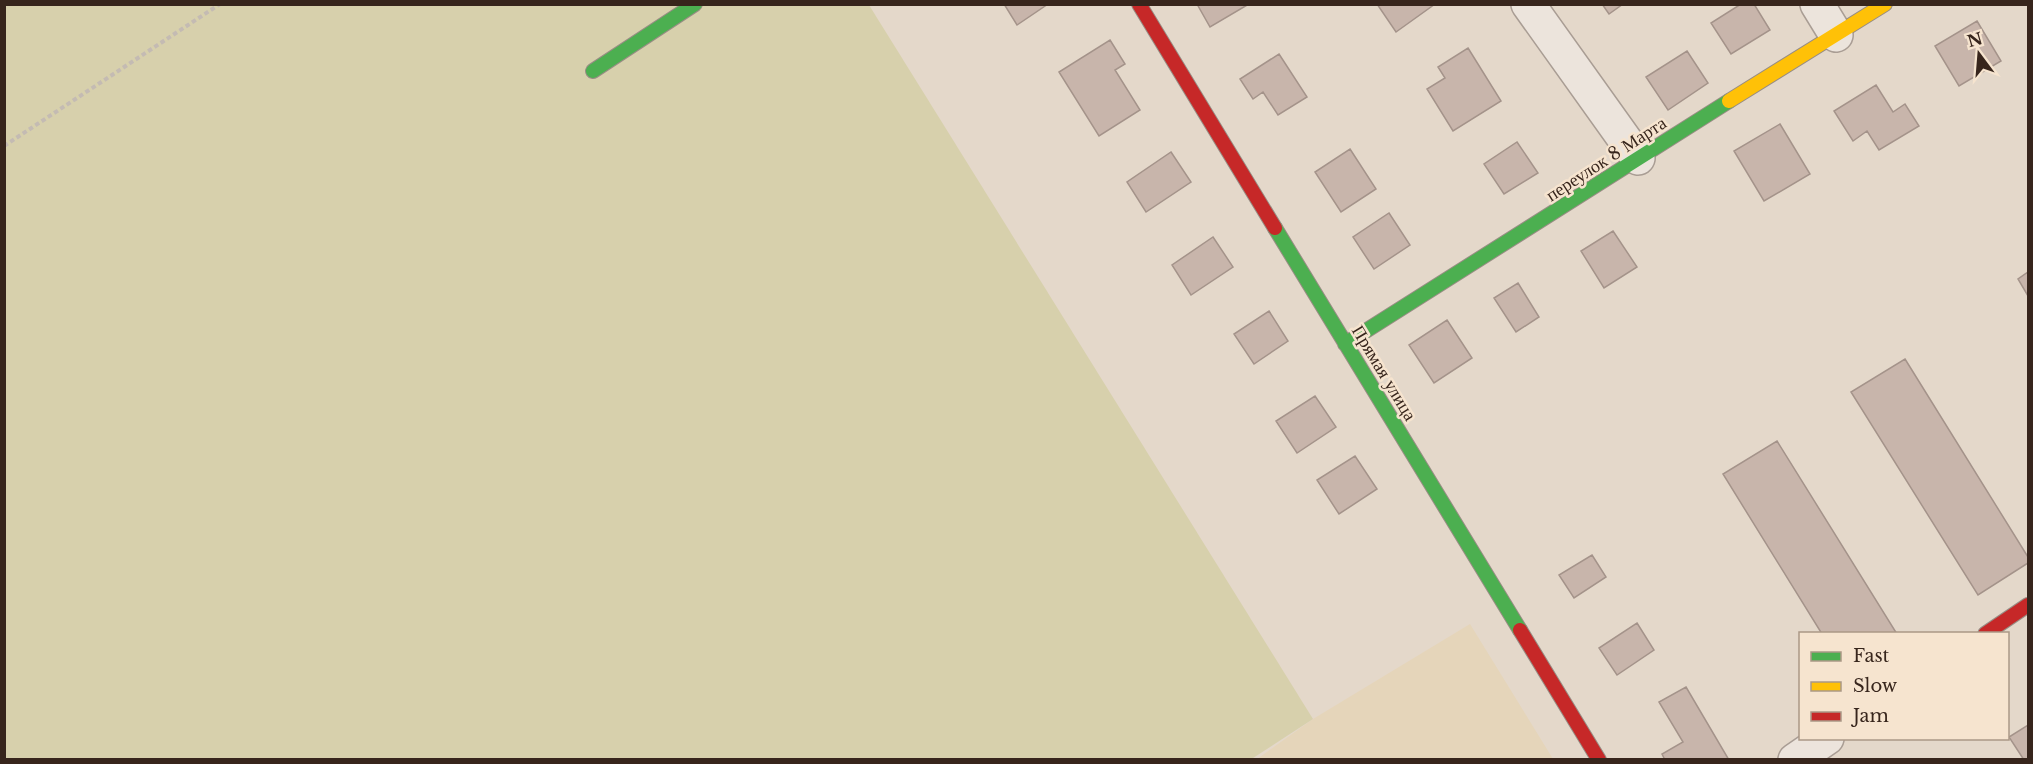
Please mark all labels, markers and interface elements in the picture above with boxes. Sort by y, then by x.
north arrow [1949,24,2009,84]
text: N [1965,28,1985,51]
street label: переулок 8 Марта [1542,112,1670,206]
street label: Прямая улица [1347,321,1421,425]
legend [1799,632,2009,740]
text: Fast [1853,645,1890,667]
text: Slow [1853,675,1898,697]
text: Jam [1851,705,1889,727]

